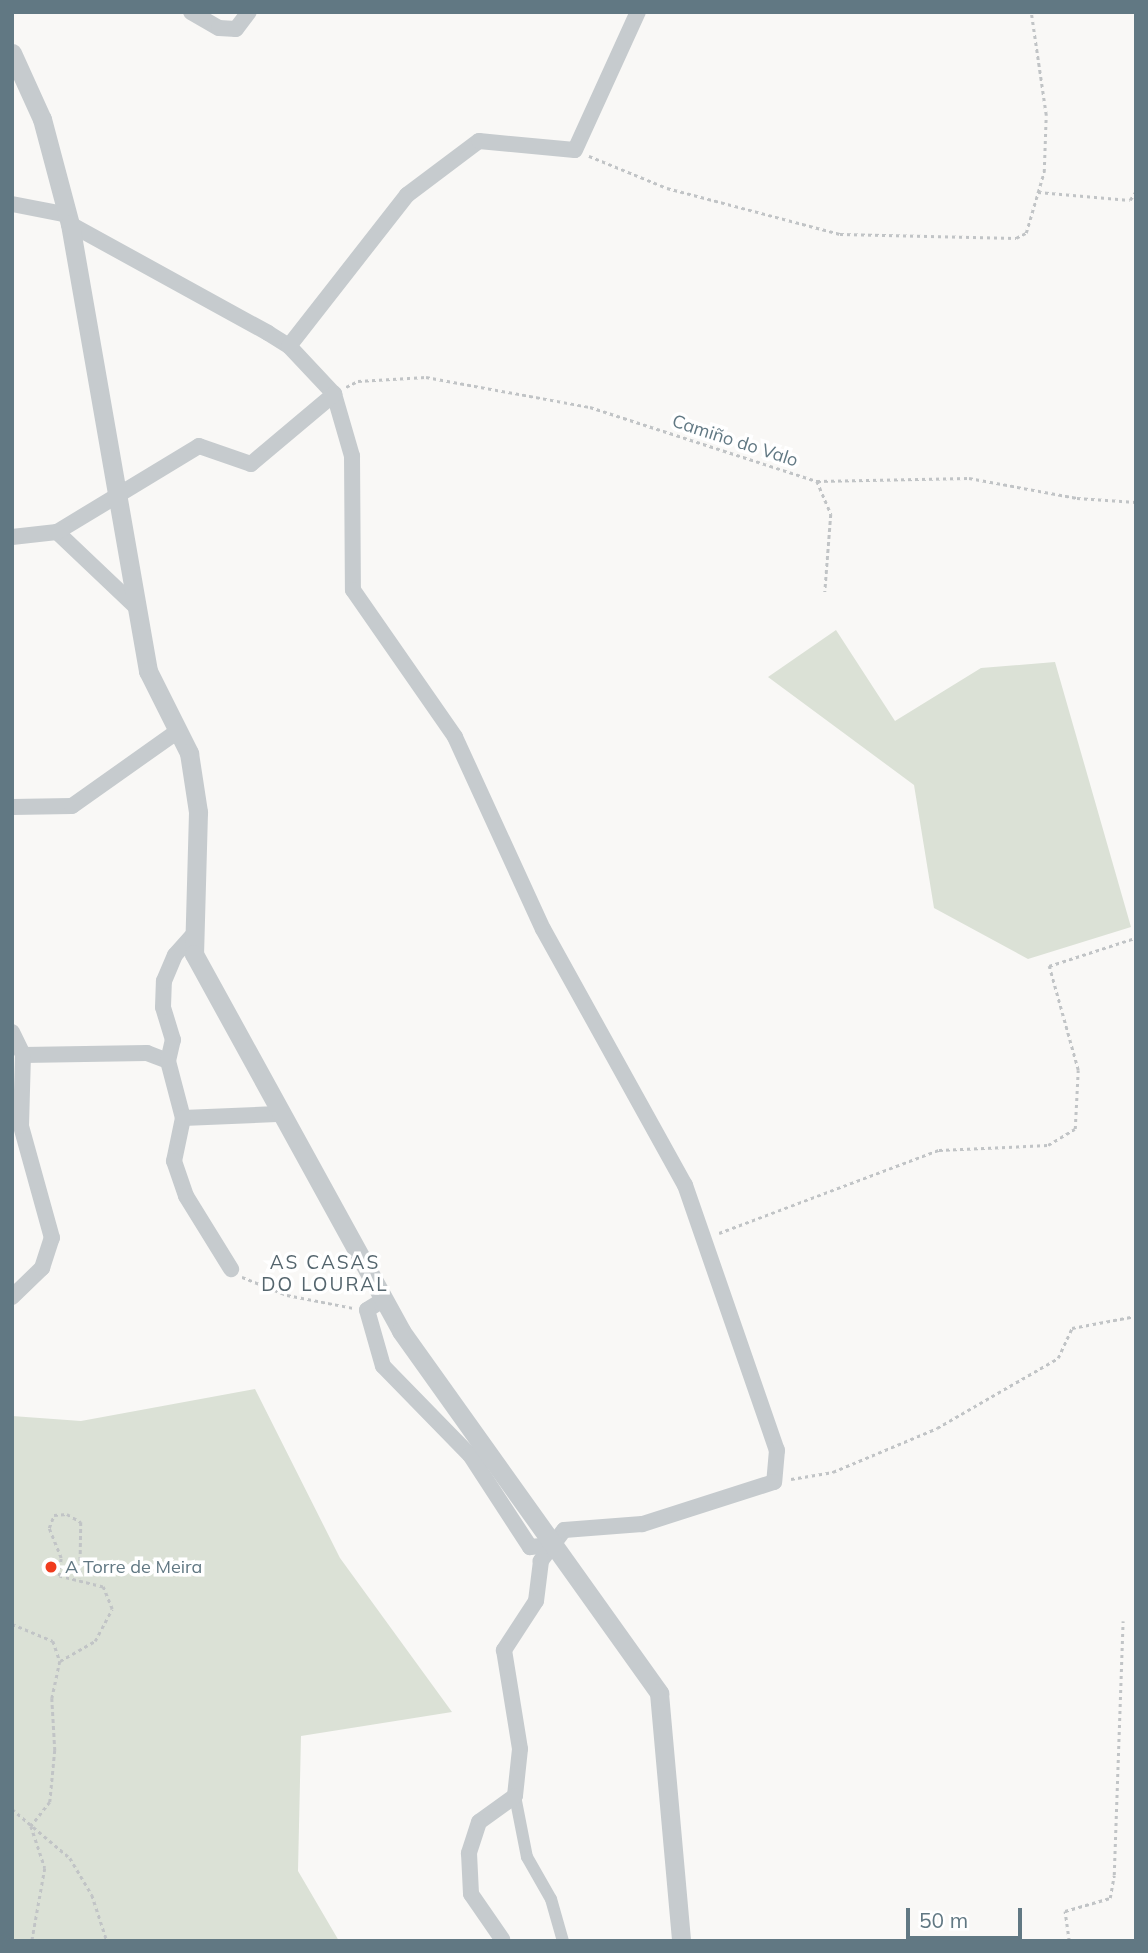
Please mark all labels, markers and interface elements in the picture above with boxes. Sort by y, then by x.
street label: Camiño do Valo [669,410,801,472]
district label: AS CASAS DO LOURAL [262,1252,388,1296]
place label: A Torre de Meira [65,1556,202,1578]
marker: A Torre de Meira [43,1559,59,1575]
scale bar [910,1894,1026,1938]
text: 50 m [919,1907,968,1933]

